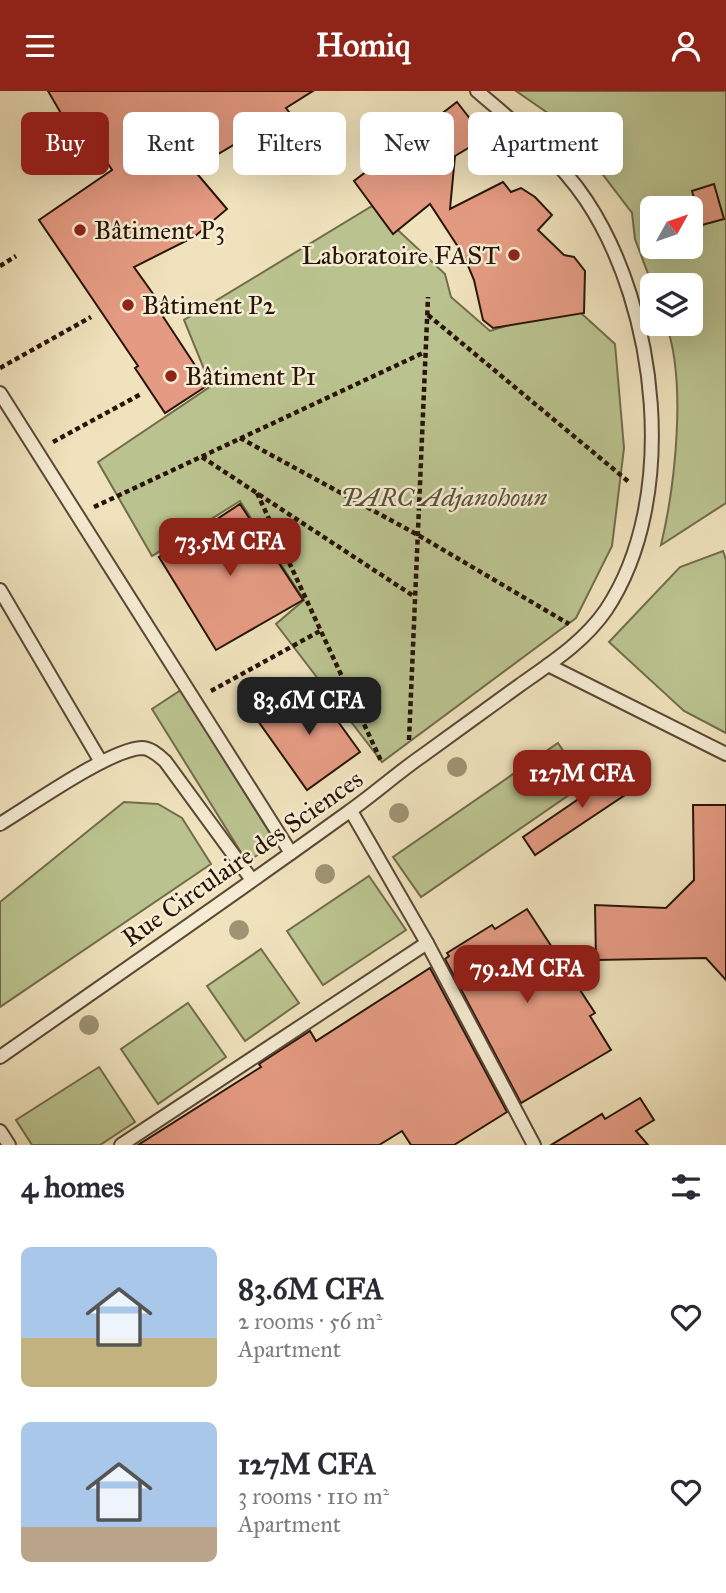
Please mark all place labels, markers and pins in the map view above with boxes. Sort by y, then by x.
place label: Bâtiment P3 [94,214,225,246]
marker: Bâtiment P3 [72,222,88,238]
place label: Laboratoire FAST [302,239,500,271]
marker: Laboratoire FAST [506,247,522,263]
place label: Bâtiment P2 [142,289,276,321]
marker: Bâtiment P2 [120,297,136,313]
place label: Bâtiment P1 [185,360,316,392]
marker: Bâtiment P1 [163,368,179,384]
pin: 73.5M CFA [150,519,310,578]
pin: 83.6M CFA [229,677,389,737]
pin: 127M CFA [510,751,654,810]
pin: 79.2M CFA [447,946,607,1005]

